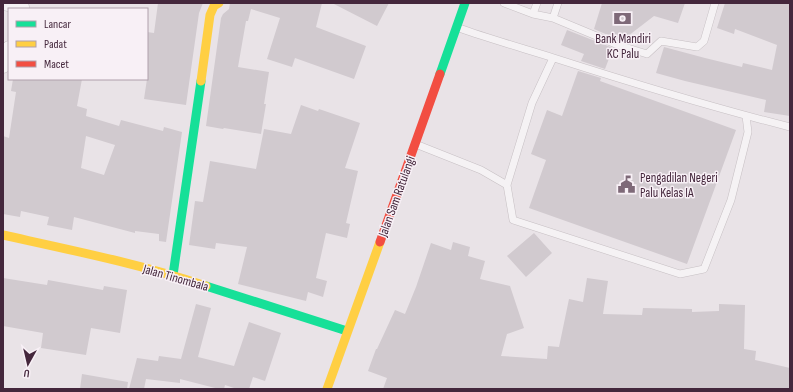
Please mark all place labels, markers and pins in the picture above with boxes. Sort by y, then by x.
bank icon: Bank Mandiri KC Palu [613,9,633,29]
place label: Bank Mandiri KC Palu [595,31,651,62]
place label: Pengadilan Negeri Palu Kelas IA [640,170,718,201]
public building icon: Pengadilan Negeri Palu Kelas IA [617,174,637,194]

